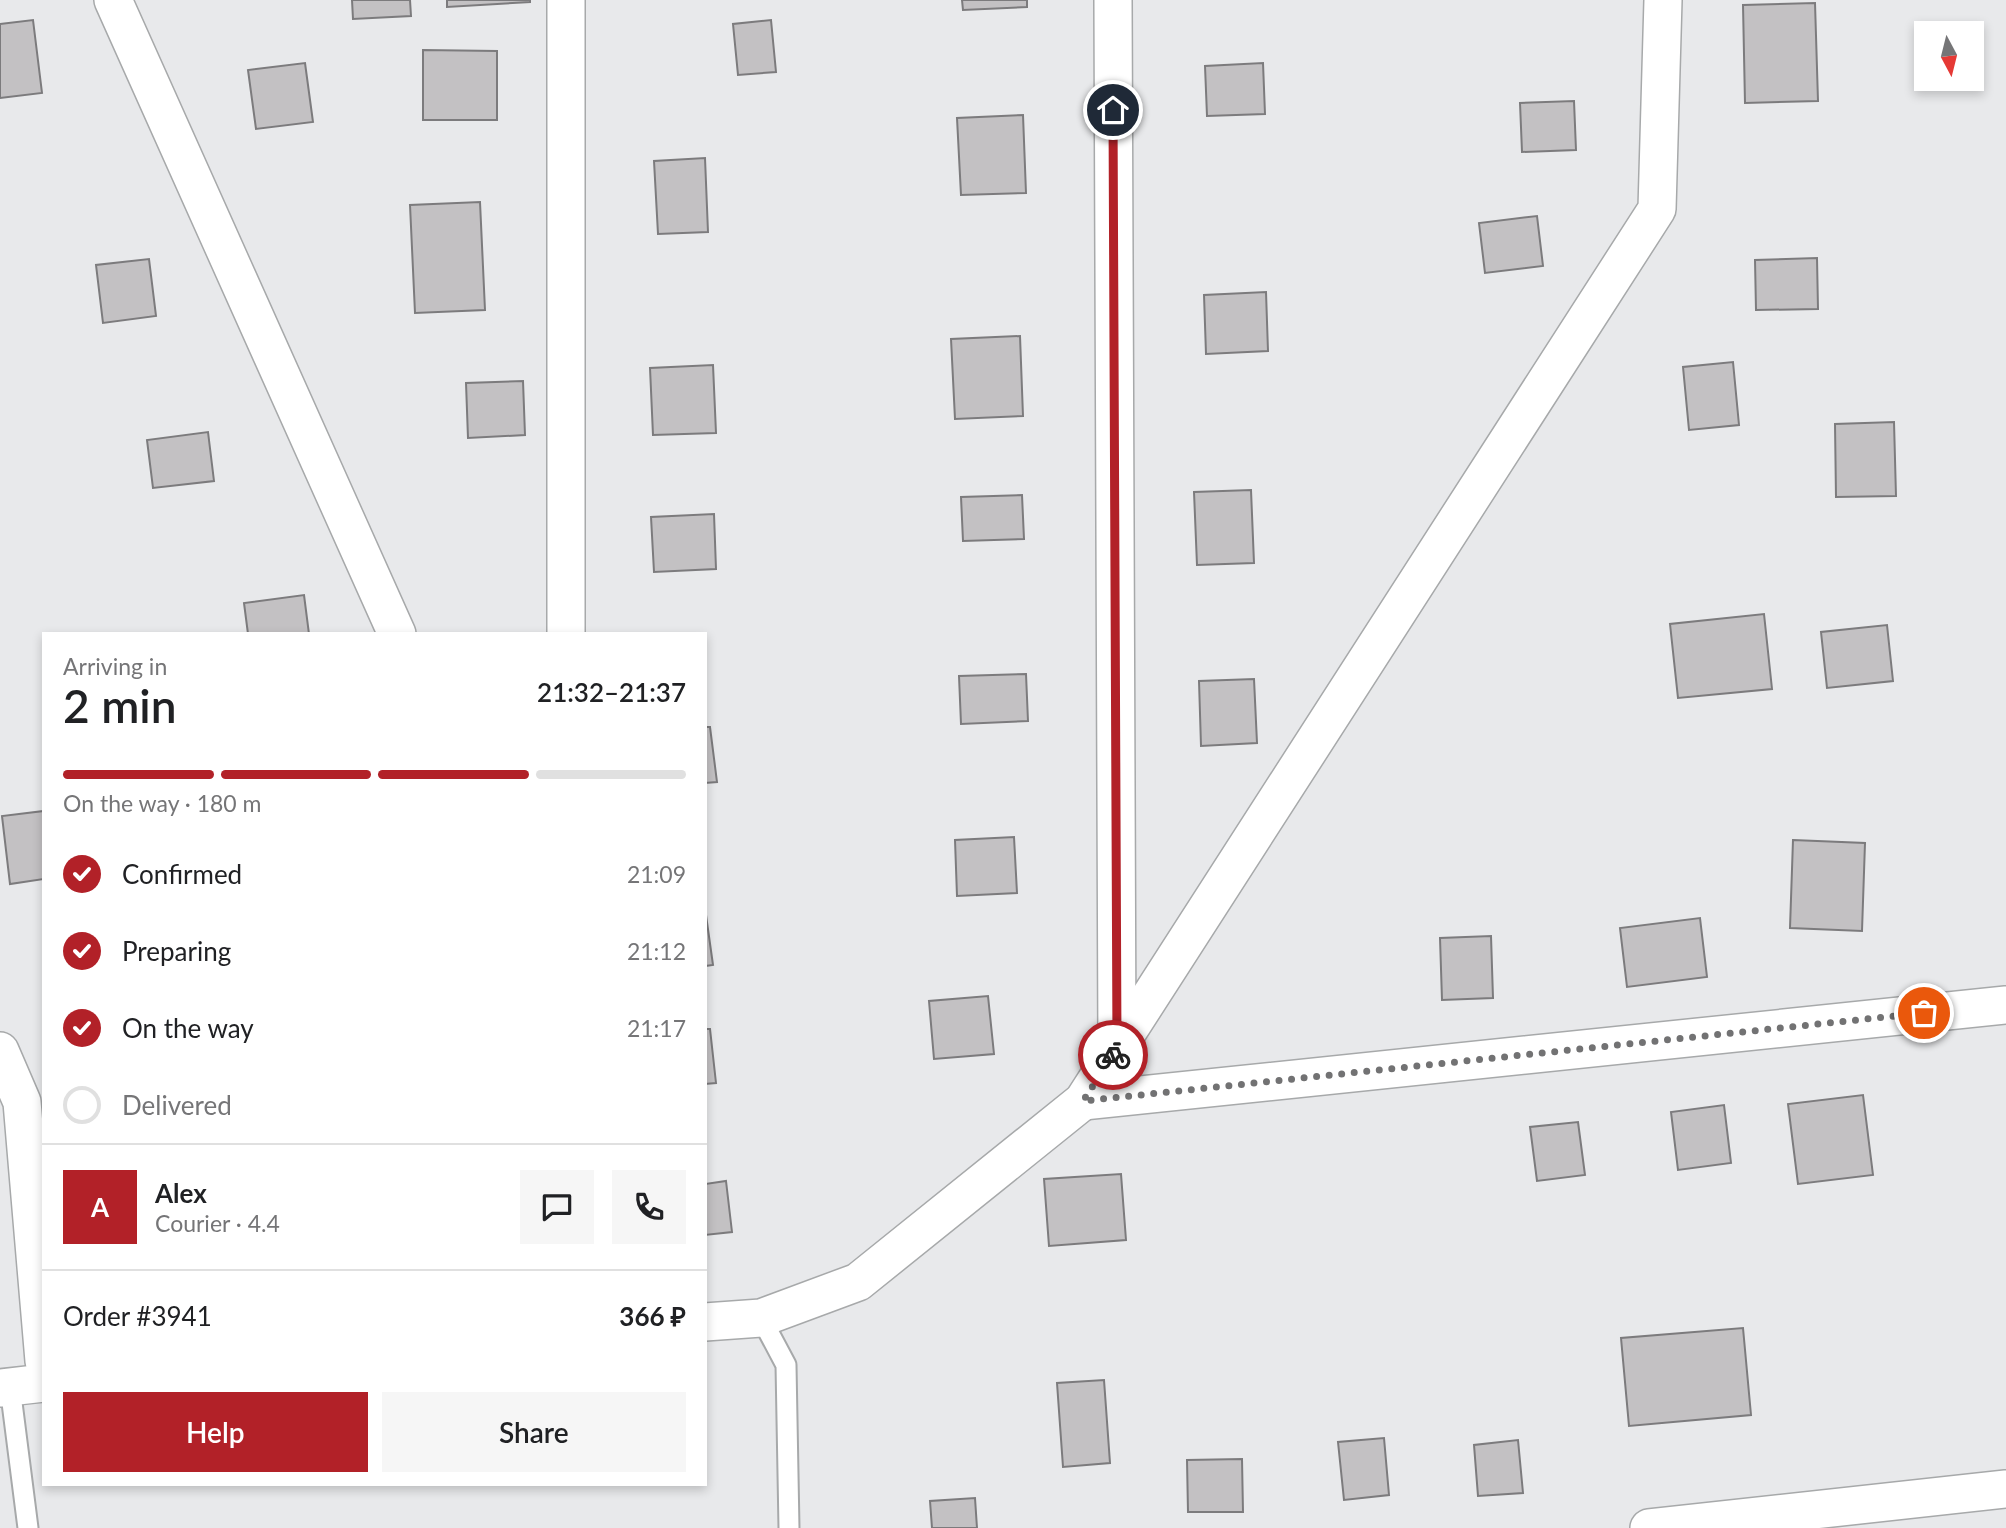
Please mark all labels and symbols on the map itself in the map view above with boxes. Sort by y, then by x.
north arrow [1914,21,1984,91]
pin [1083,80,1143,140]
pin [1894,983,1954,1043]
courier [1078,1020,1148,1090]

